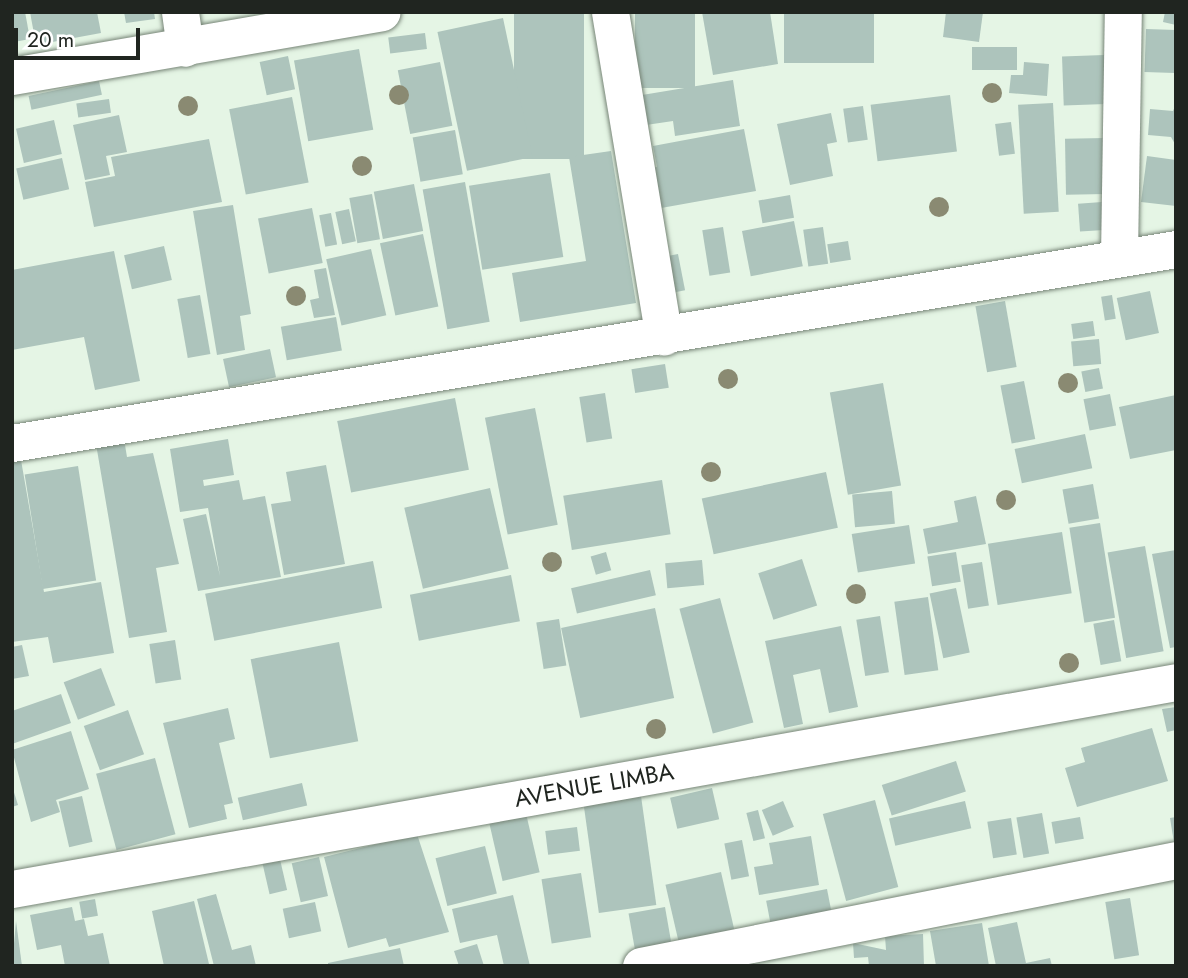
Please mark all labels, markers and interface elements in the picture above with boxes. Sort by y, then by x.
scale bar [18,14,144,58]
text: 20 m [27,25,74,55]
street label: AVENUE LIMBA [512,757,676,813]

